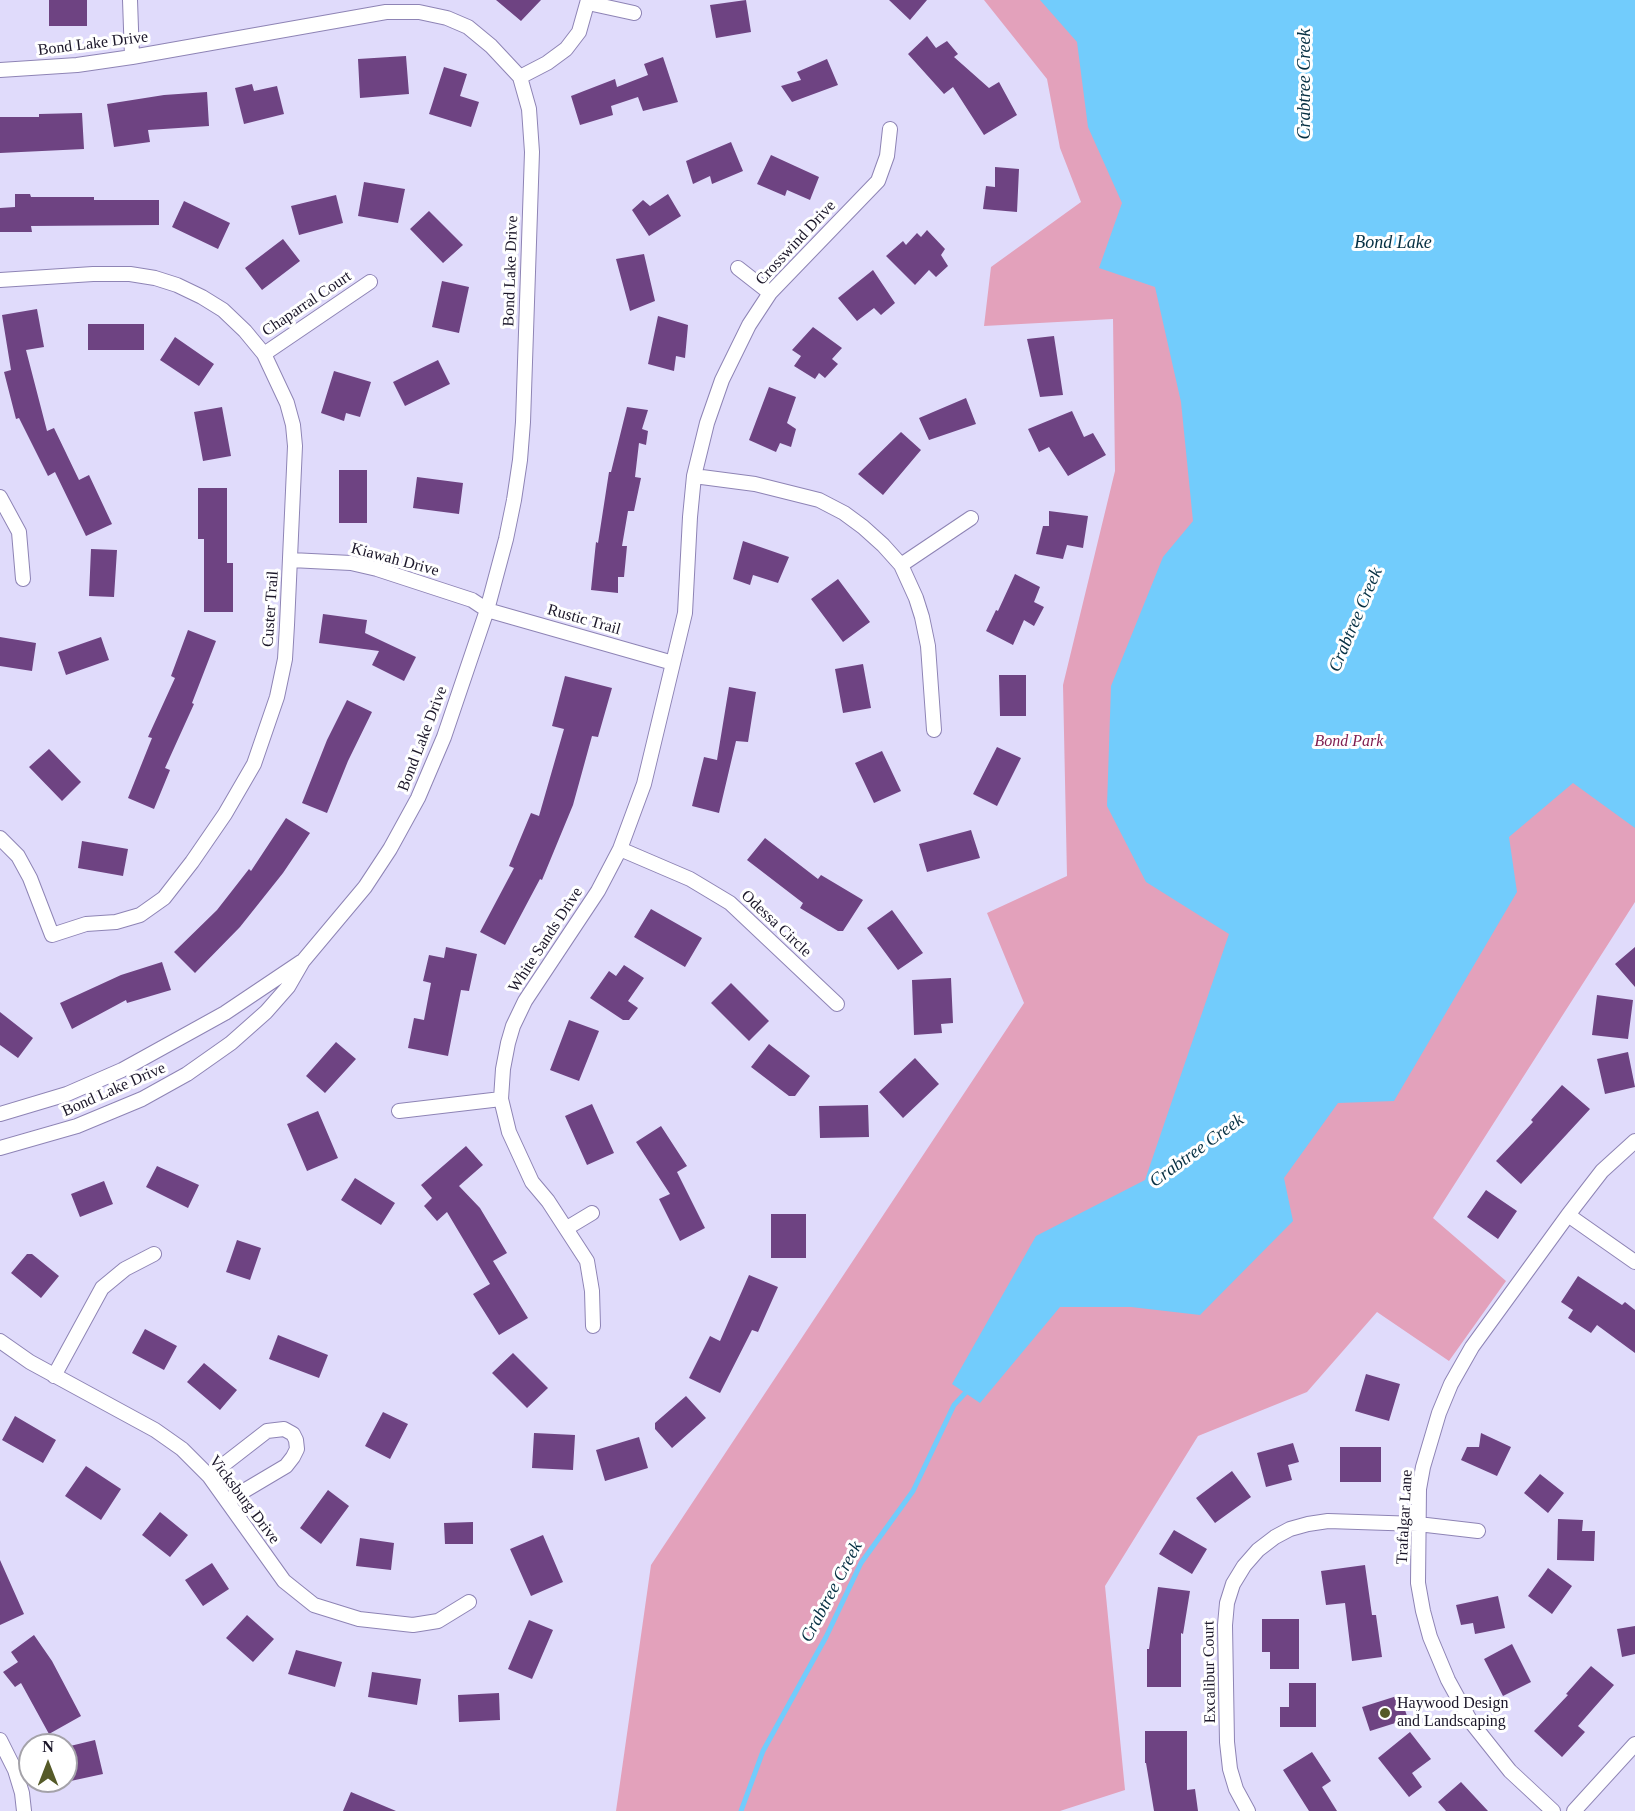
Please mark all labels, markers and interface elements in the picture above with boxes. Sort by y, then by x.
street label: Bond Lake Drive [37,28,149,60]
water label: Crabtree Creek [1294,28,1316,140]
street label: Crosswind Drive [752,197,840,289]
street label: Bond Lake Drive [499,215,523,327]
water label: Bond Lake [1354,232,1432,254]
street label: Chaparral Court [259,267,355,341]
street label: Kiawah Drive [349,539,441,581]
water label: Crabtree Creek [1324,565,1388,675]
street label: Custer Trail [259,570,283,648]
street label: Rustic Trail [545,600,623,640]
street label: Bond Lake Drive [394,684,452,794]
park label: Bond Park [1315,732,1383,752]
street label: White Sands Drive [505,884,587,996]
street label: Odessa Circle [737,887,815,961]
street label: Bond Lake Drive [59,1059,169,1121]
water label: Crabtree Creek [1146,1110,1248,1192]
street label: Vicksburg Drive [204,1452,284,1548]
street label: Trafalgar Lane [1393,1469,1417,1565]
water label: Crabtree Creek [796,1538,868,1646]
street label: Excalibur Court [1200,1621,1220,1723]
place label: Haywood Design and Landscaping [1397,1694,1509,1732]
marker: Haywood Design and Landscaping [1378,1706,1392,1720]
north arrow [18,1733,78,1793]
text: N [42,1738,54,1755]

